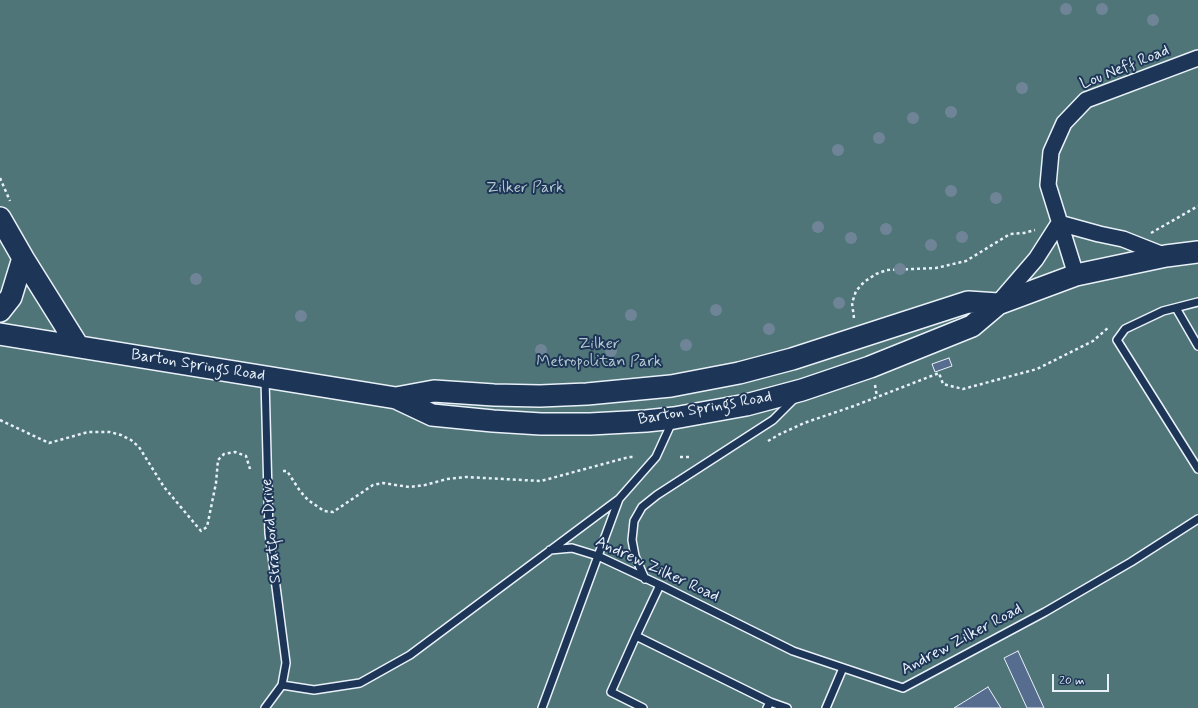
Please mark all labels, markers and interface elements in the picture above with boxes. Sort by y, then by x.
street label: Lou Neff Road [1078,41,1172,95]
park label: Zilker Park [486,179,564,199]
park label: Zilker Metropolitan Park [536,335,662,373]
street label: Barton Springs Road [129,346,267,386]
street label: Barton Springs Road [636,388,774,430]
street label: Stratford Drive [258,478,286,584]
street label: Andrew Zilker Road [592,533,722,607]
street label: Andrew Zilker Road [898,600,1026,680]
scale bar [1054,666,1111,692]
text: 20 m [1059,673,1085,689]

